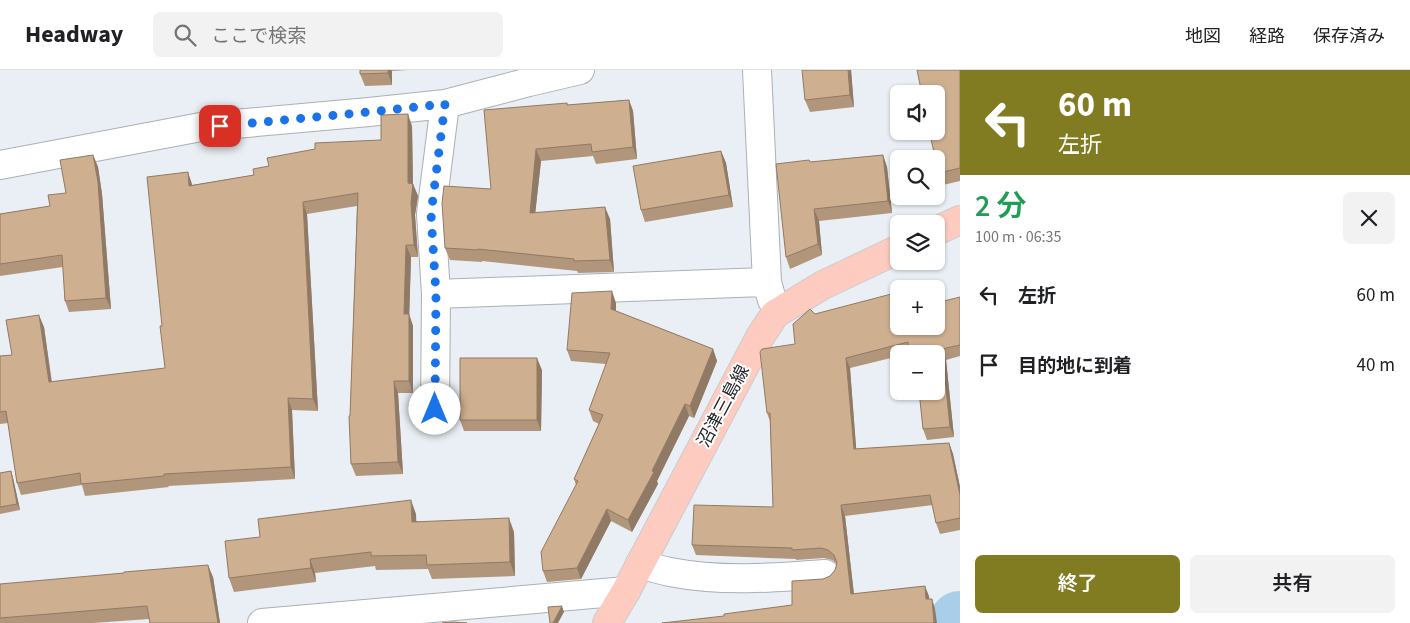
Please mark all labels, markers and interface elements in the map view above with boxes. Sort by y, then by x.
search box [153,12,503,57]
text: Headway [25,17,123,52]
icon: search [171,21,199,49]
text: ここで検索 [211,23,306,50]
text: 地図 [1185,24,1221,49]
text: 経路 [1249,24,1285,49]
text: 保存済み [1313,24,1385,49]
text: 60 m [1058,80,1132,130]
map controls [890,85,945,400]
button: sound [890,85,945,140]
icon: left [975,90,1040,155]
pin [199,105,241,147]
icon: arrive [206,112,234,140]
text: 左折 [1058,129,1102,161]
button: search [890,150,945,205]
text: 2 分 [975,185,1026,228]
button: close [1343,192,1395,244]
button: layers [890,215,945,270]
text: 100 m · 06:35 [975,226,1062,248]
button: + [890,280,945,335]
icon: left [975,281,1003,309]
text: 60 m [1357,282,1395,309]
text: 左折 [1018,283,1056,310]
button: − [890,345,945,400]
icon: arrive [975,351,1003,379]
text: 40 m [1357,352,1395,379]
text: 目的地に到着 [1018,353,1132,380]
street label: 沼津三島線 [691,361,756,452]
position arrow [408,382,460,434]
button: 終了 [975,555,1180,613]
button: 共有 [1190,555,1395,613]

